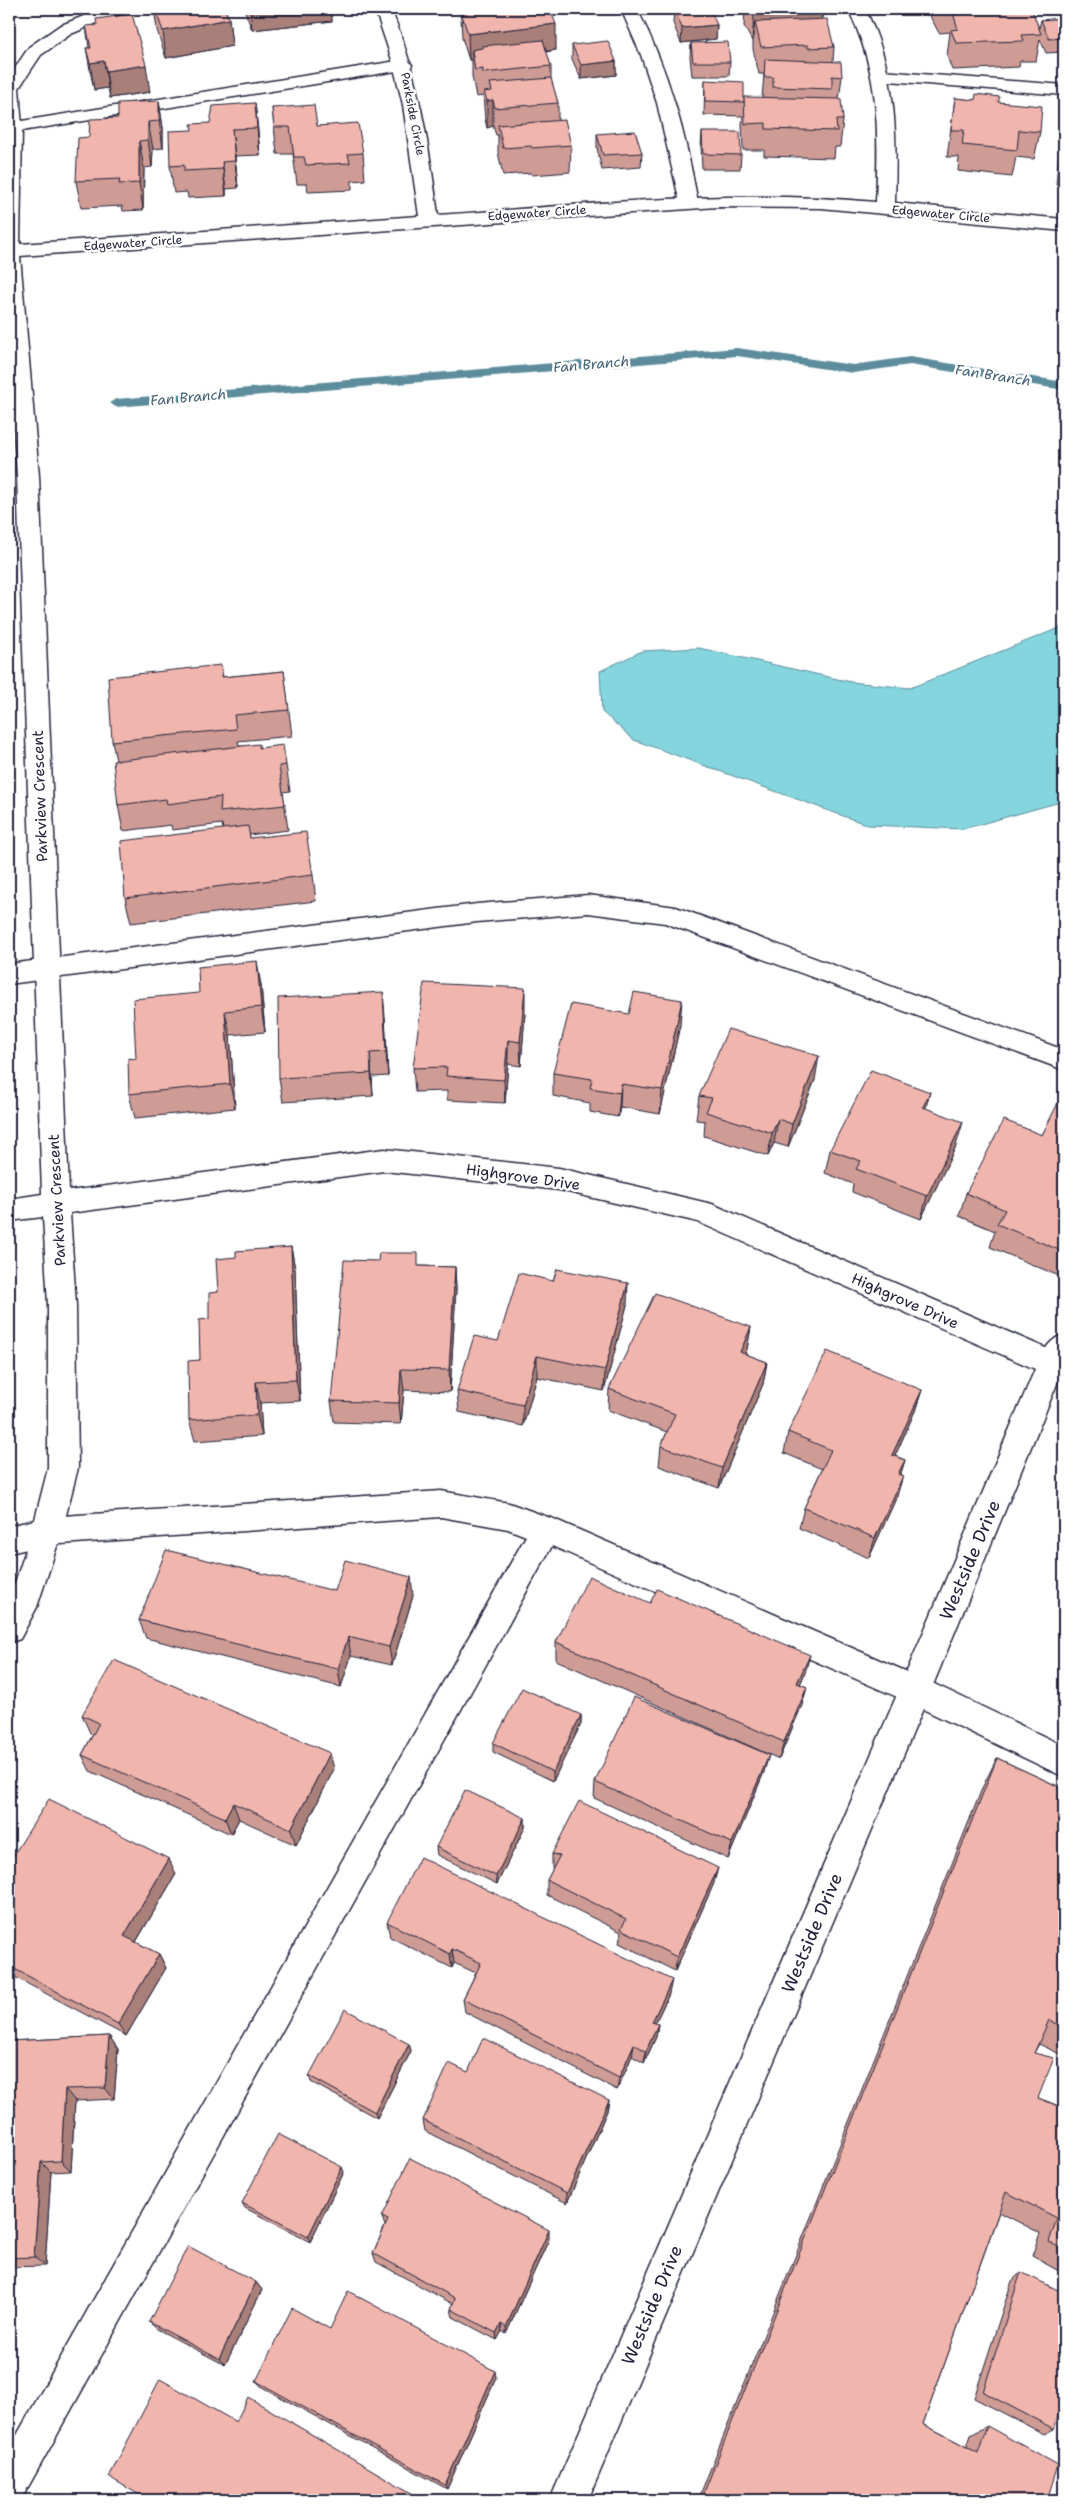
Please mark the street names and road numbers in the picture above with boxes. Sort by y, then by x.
street label: Parkside Circle [397,71,429,157]
street label: Edgewater Circle [487,202,587,224]
street label: Edgewater Circle [891,202,991,226]
street label: Edgewater Circle [83,232,183,254]
street label: Parkview Crescent [28,730,52,862]
street label: Parkview Crescent [44,1134,70,1266]
street label: Highgrove Drive [464,1159,582,1195]
street label: Highgrove Drive [848,1268,962,1334]
street label: Westside Drive [934,1496,1006,1624]
street label: Westside Drive [776,1869,848,1997]
street label: Westside Drive [616,2241,688,2369]

